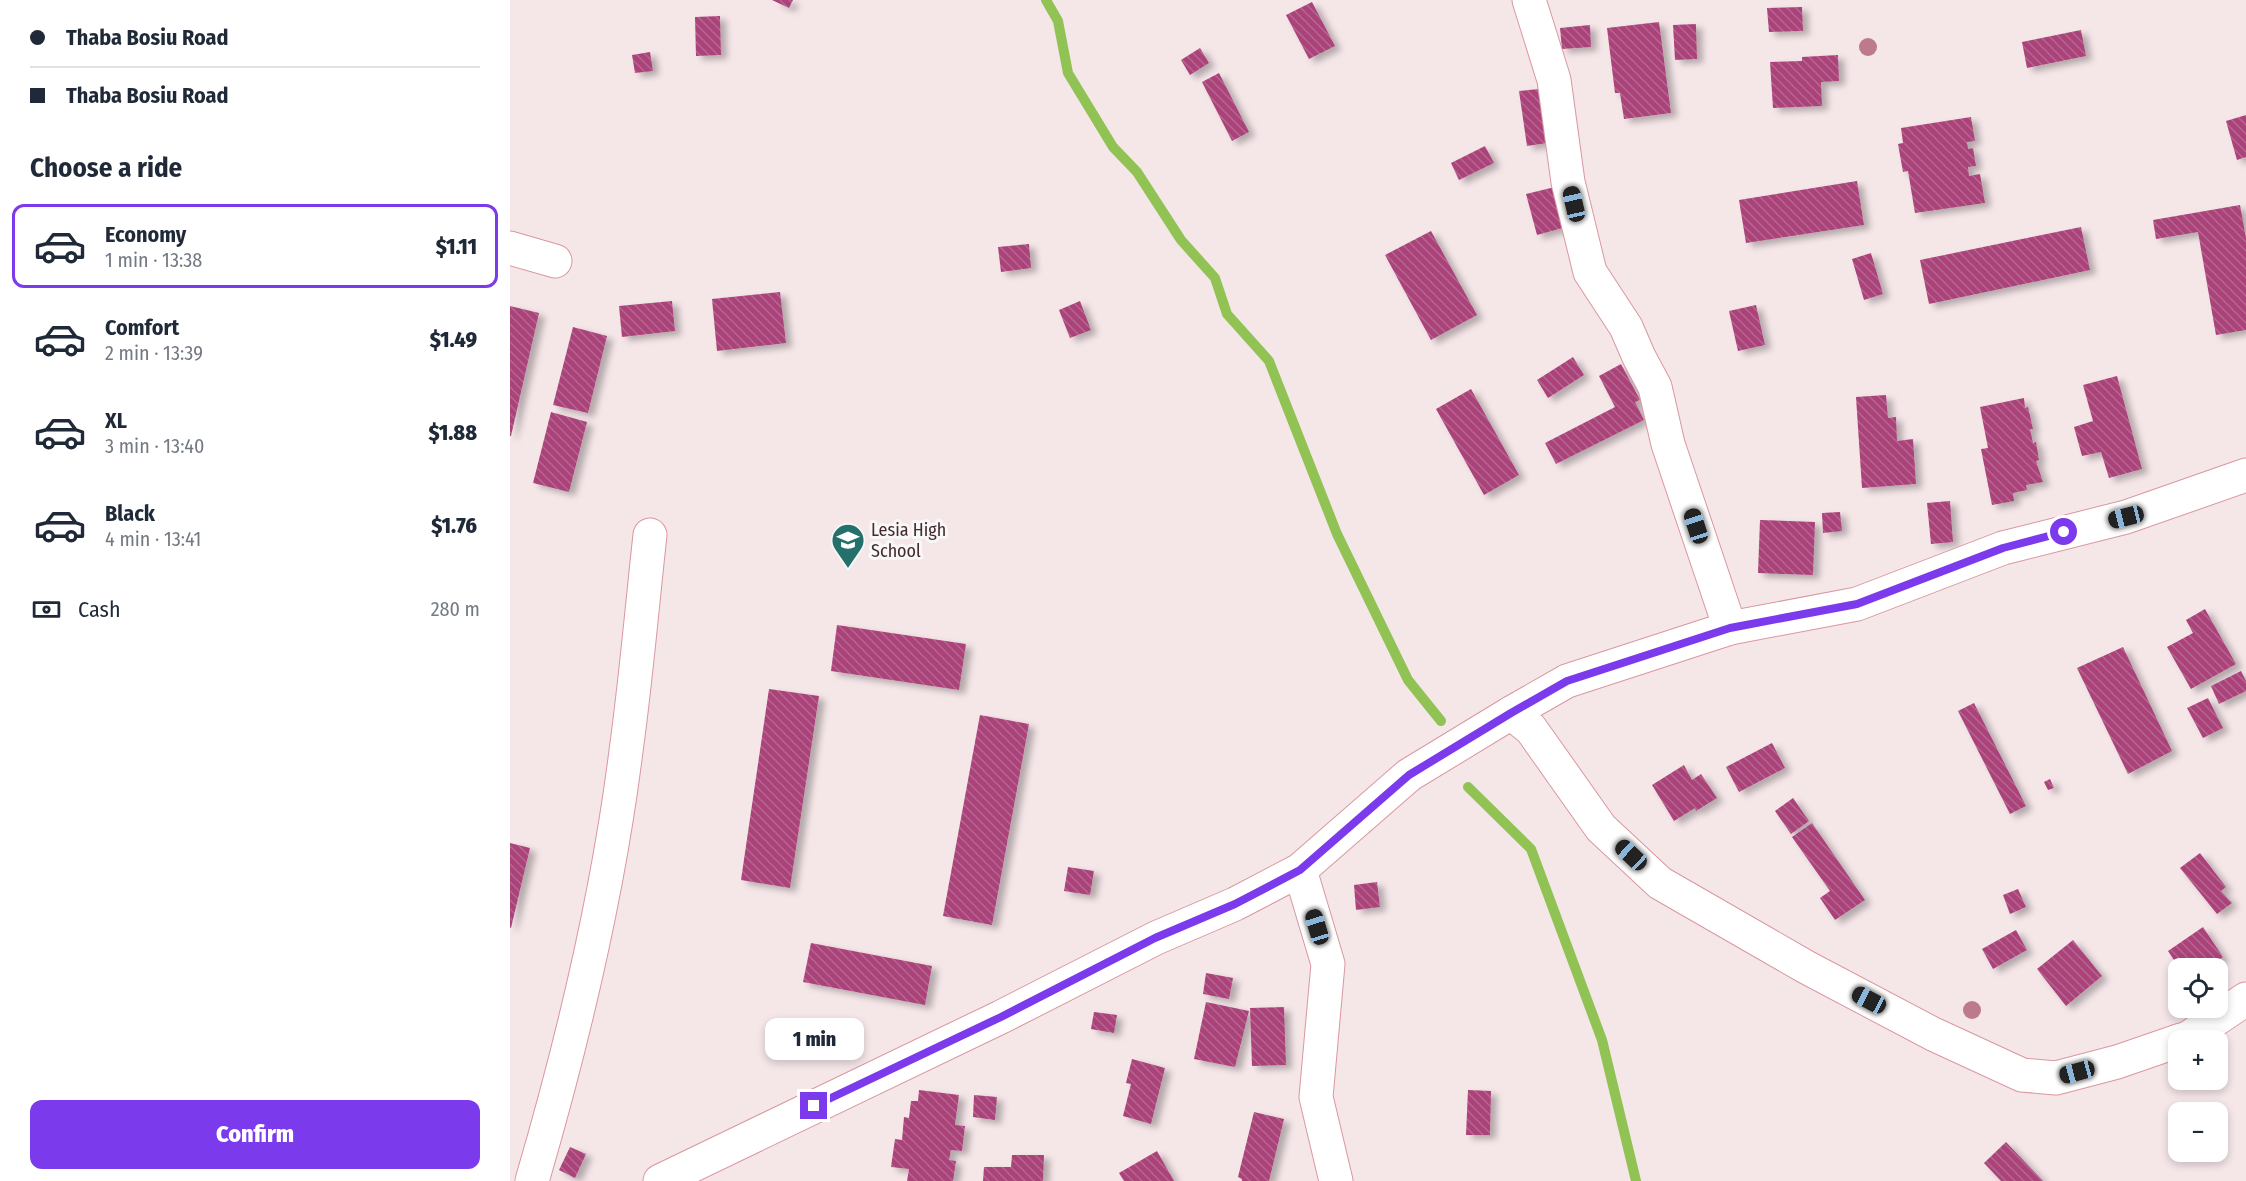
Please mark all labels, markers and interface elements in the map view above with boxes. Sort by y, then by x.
text: Thaba Bosiu Road [66,24,228,51]
text: Thaba Bosiu Road [66,82,228,109]
text: Choose a ride [30,152,182,184]
car [1561,184,1587,224]
icon: car [33,219,87,273]
text: Economy [105,221,186,248]
text: $1.11 [436,233,477,260]
text: 1 min · 13:38 [105,248,202,272]
icon: car [33,312,87,366]
text: Comfort [105,314,179,341]
text: $1.49 [430,326,477,353]
text: 2 min · 13:39 [105,341,203,365]
icon: car [33,405,87,459]
text: XL [105,407,127,434]
text: $1.88 [429,419,477,446]
text: 3 min · 13:40 [105,434,204,458]
icon: car [33,498,87,552]
text: Black [105,500,155,527]
car [2106,504,2146,530]
car [1682,506,1710,546]
text: $1.76 [431,512,477,539]
route start [2050,518,2077,545]
place label: Lesia High School [871,519,946,562]
school or university icon: Lesia High School [830,522,866,569]
text: 4 min · 13:41 [105,527,201,551]
icon: cash [30,593,63,626]
text: Cash [78,596,121,623]
text: 280 m [431,597,480,621]
car [1612,836,1650,874]
car [1303,907,1331,947]
map controls [2168,958,2228,1162]
button: locate [2168,958,2228,1018]
car [1849,984,1889,1016]
callout: 1 min [764,1019,864,1061]
text: 1 min [793,1027,836,1051]
button: + [2168,1030,2228,1090]
car [2057,1059,2097,1085]
route end [800,1092,827,1119]
button: Confirm [30,1100,480,1169]
button: − [2168,1102,2228,1162]

